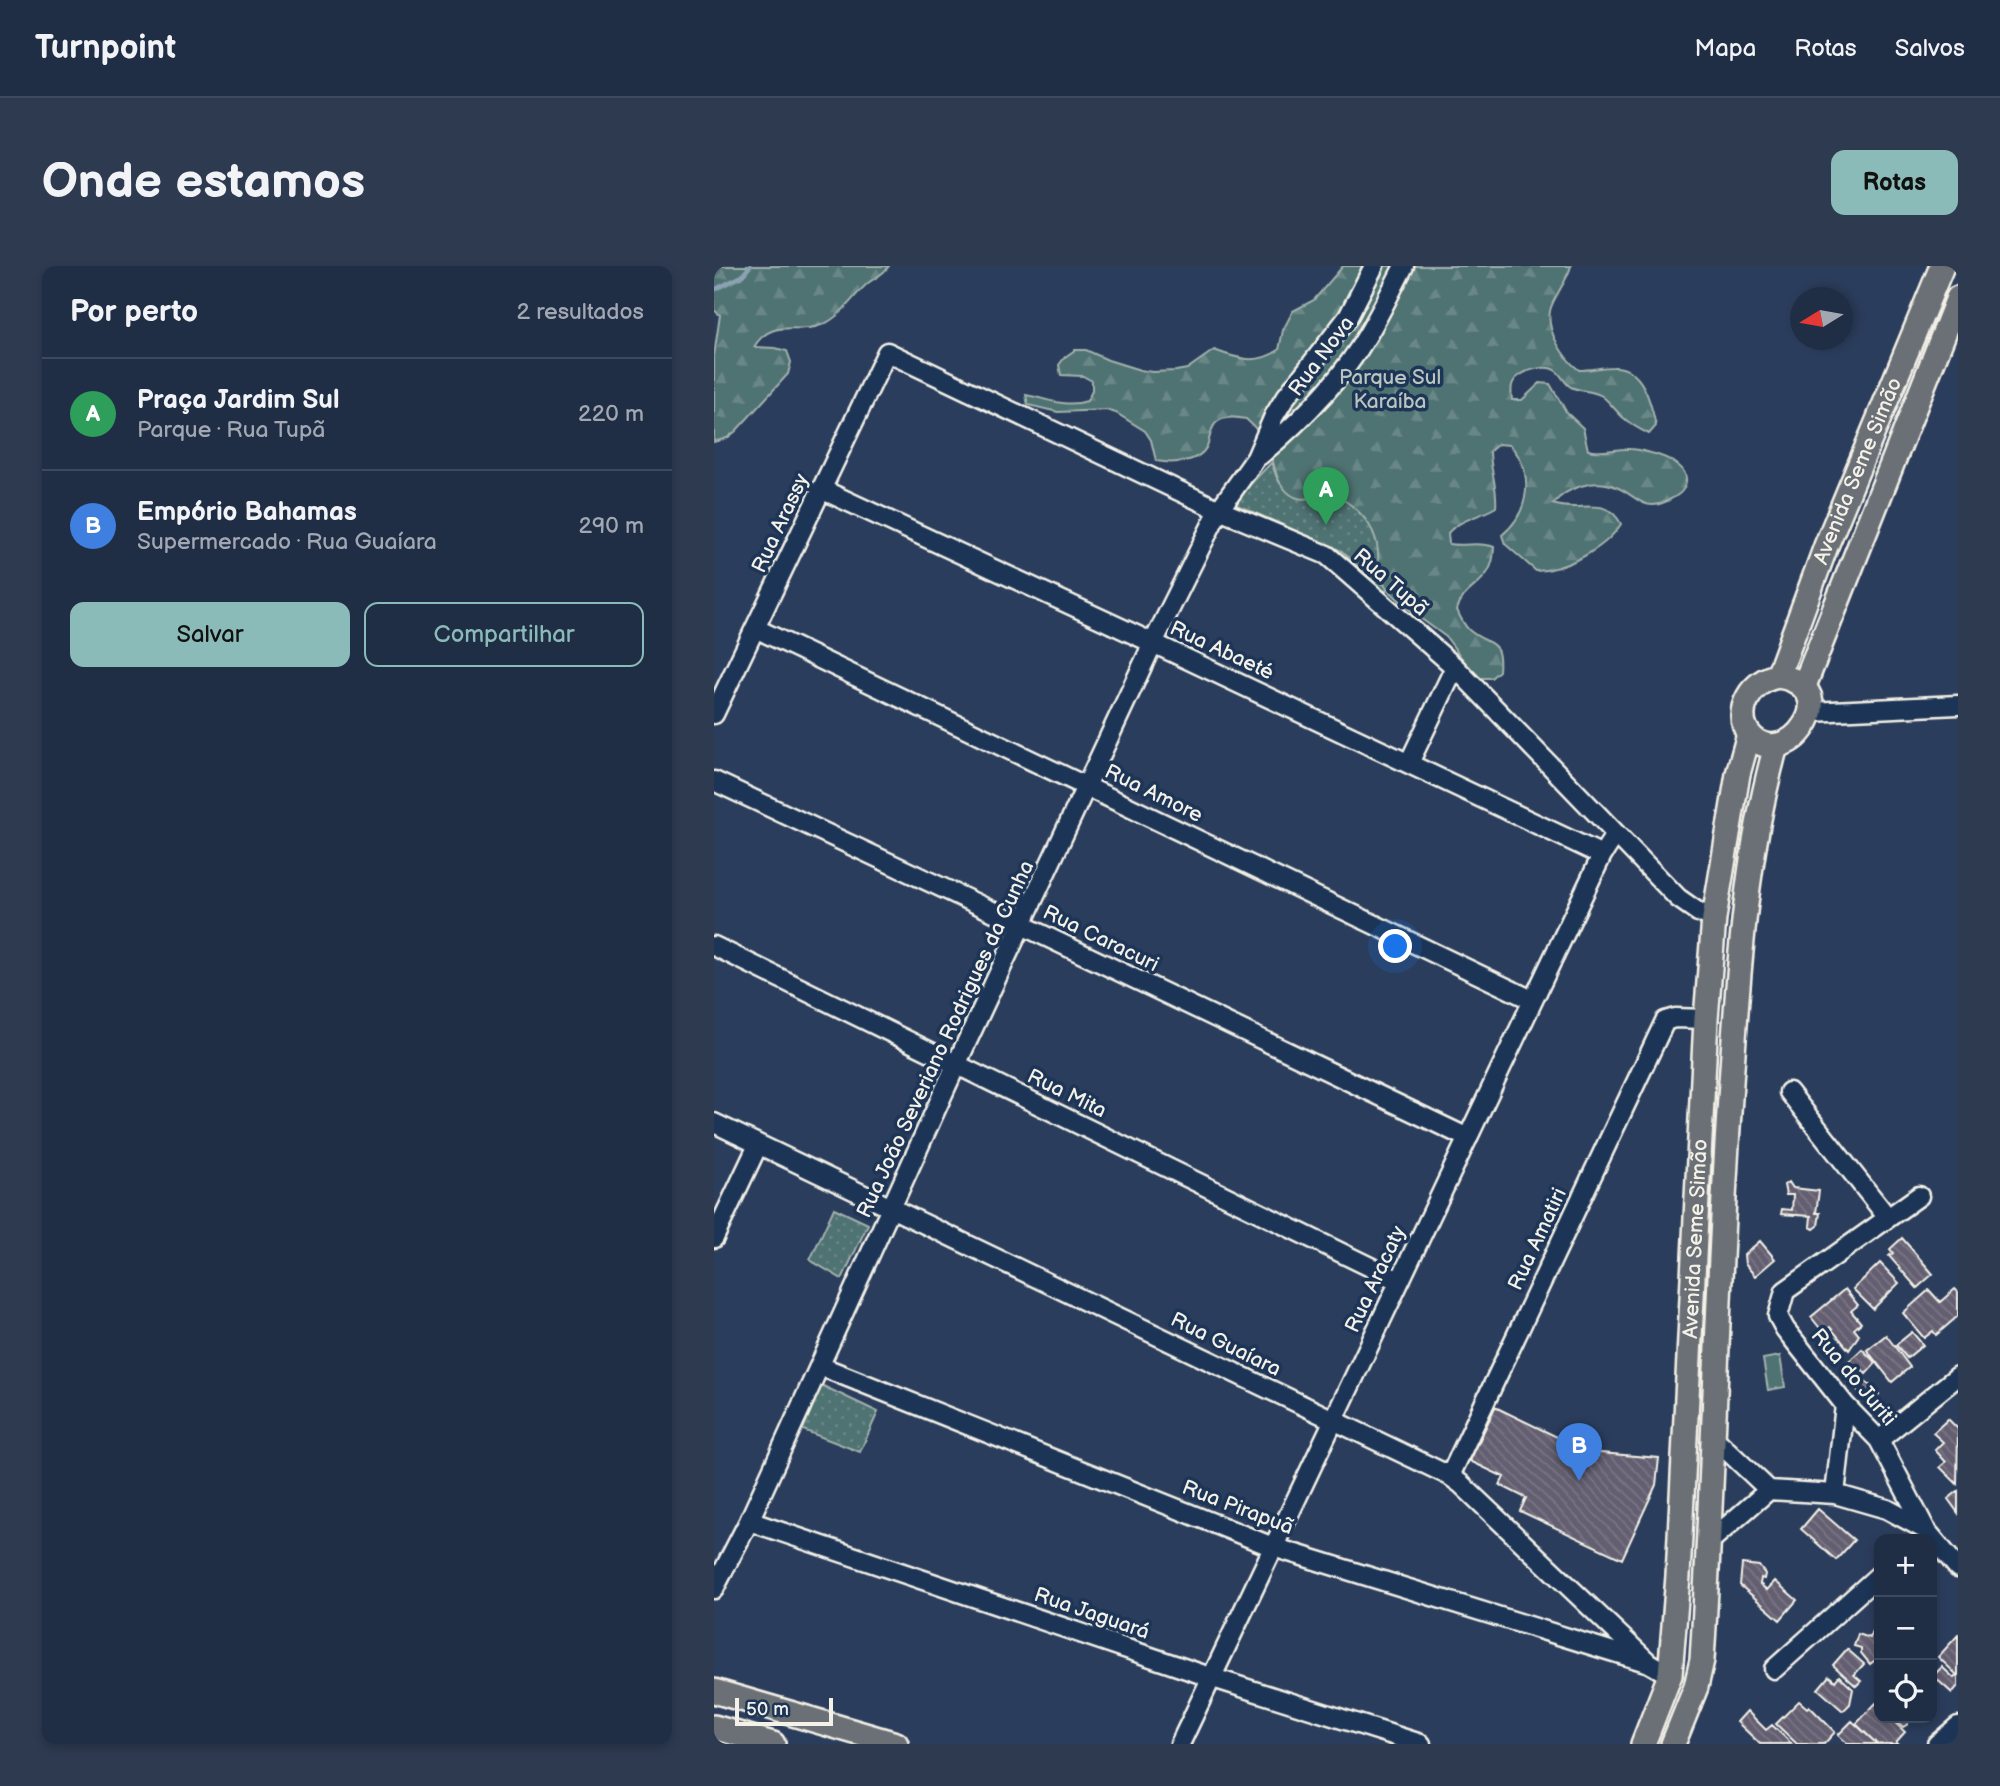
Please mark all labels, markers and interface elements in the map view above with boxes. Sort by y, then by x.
text: Turnpoint [35,28,176,68]
text: Mapa [1694,34,1756,63]
text: Rotas [1794,34,1857,63]
text: Salvos [1895,34,1965,63]
button: Rotas [1831,150,1958,215]
text: Onde estamos [42,153,365,212]
north arrow [1790,287,1853,350]
text: Por perto [70,294,198,330]
text: 2 resultados [516,298,644,326]
street label: Rua Nova [1283,311,1360,401]
park label: Parque Sul Karaíba [1339,365,1441,414]
street label: Avenida Seme Simão [1808,374,1907,568]
text: Praça Jardim Sul [137,385,339,416]
text: A [86,400,100,428]
text: 220 m [578,400,644,428]
text: Parque · Rua Tupã [137,416,325,444]
pin: A [1303,467,1349,525]
street label: Rua Arassy [747,469,815,577]
text: Empório Bahamas [137,497,357,528]
text: B [85,512,101,540]
text: 290 m [578,512,644,540]
text: Supermercado · Rua Guaíara [137,528,437,556]
street label: Rua Tupã [1348,543,1433,621]
button: Salvar [70,602,350,667]
button: Compartilhar [364,602,644,667]
street label: Rua Abaeté [1166,616,1278,686]
street label: Rua Amore [1101,759,1207,828]
street label: Rua João Severiano Rodrigues da Cunha [851,857,1039,1222]
street label: Rua Caracuri [1039,900,1163,977]
your location [1378,929,1412,963]
street label: Rua Mita [1023,1064,1110,1123]
street label: Avenida Seme Simão [1678,1138,1713,1339]
street label: Rua Amatiri [1503,1184,1572,1294]
street label: Rua Aracaty [1340,1221,1411,1337]
street label: Rua Guaíara [1167,1307,1285,1382]
street label: Rua do Juriti [1806,1324,1901,1431]
pin: B [1556,1423,1602,1481]
street label: Rua Pirapuã [1179,1475,1297,1540]
map controls [1874,1534,1937,1723]
button: + [1874,1534,1937,1597]
street label: Rua Jaguará [1031,1582,1153,1645]
button: − [1874,1597,1937,1660]
button: locate [1874,1660,1937,1723]
scale bar [735,1695,833,1727]
text: 50 m [746,1698,789,1721]

